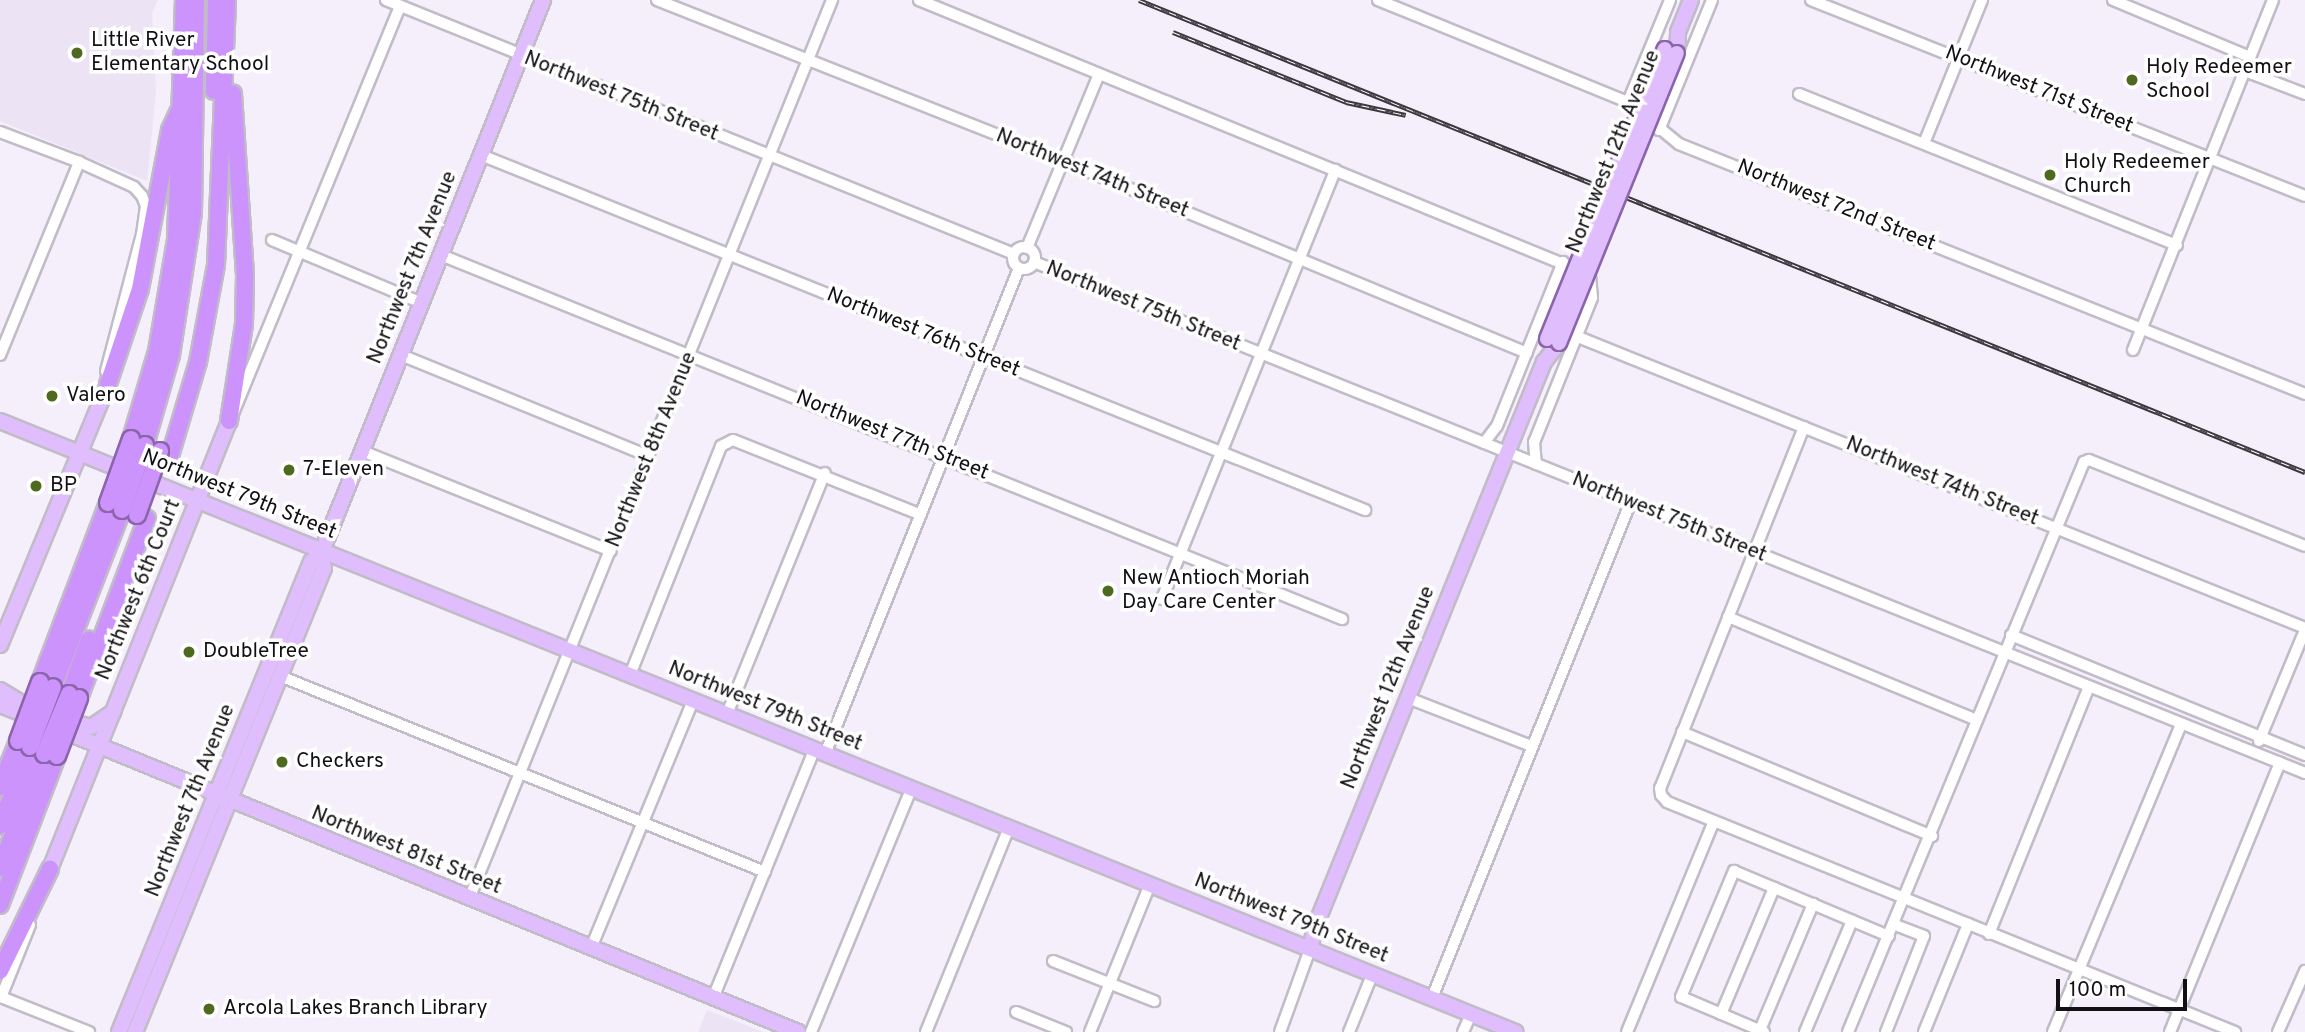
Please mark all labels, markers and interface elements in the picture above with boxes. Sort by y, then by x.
place label: Little River Elementary School [91,28,269,78]
street label: Northwest 71st Street [1941,41,2137,139]
marker: Little River Elementary School [69,45,85,61]
street label: Northwest 75th Street [520,46,722,148]
street label: Northwest 12th Avenue [1562,46,1666,258]
place label: Holy Redeemer School [2146,55,2292,105]
marker: Holy Redeemer School [2124,72,2140,88]
street label: Northwest 74th Street [992,124,1192,224]
place label: Holy Redeemer Church [2064,150,2210,200]
street label: Northwest 72nd Street [1733,154,1939,258]
street label: Northwest 7th Avenue [362,167,464,369]
marker: Holy Redeemer Church [2042,167,2058,183]
street label: Northwest 75th Street [1042,256,1244,358]
street label: Northwest 76th Street [822,283,1024,383]
street label: Northwest 8th Avenue [601,348,703,552]
place label: Valero [66,383,126,409]
street label: Northwest 77th Street [791,386,993,486]
marker: Valero [44,388,60,404]
street label: Northwest 74th Street [1842,432,2042,532]
street label: Northwest 79th Street [138,444,340,546]
place label: 7-Eleven [303,457,384,483]
marker: 7-Eleven [281,462,297,478]
street label: Northwest 75th Street [1568,467,1770,569]
place label: BP [50,473,77,499]
marker: BP [28,478,44,494]
street label: Northwest 6th Court [91,496,187,684]
place label: New Antioch Moriah Day Care Center [1122,566,1311,616]
street label: Northwest 12th Avenue [1337,582,1441,794]
marker: New Antioch Moriah Day Care Center [1100,583,1116,599]
place label: DoubleTree [203,639,309,665]
marker: DoubleTree [181,644,197,660]
street label: Northwest 79th Street [664,656,866,758]
street label: Northwest 7th Avenue [140,700,242,902]
place label: Checkers [296,749,384,775]
marker: Checkers [274,754,290,770]
street label: Northwest 81st Street [307,801,505,901]
street label: Northwest 79th Street [1190,868,1392,970]
scale bar [2060,965,2191,1009]
text: 100 m [2069,977,2126,1004]
place label: Arcola Lakes Branch Library [223,996,488,1022]
marker: Arcola Lakes Branch Library [201,1001,217,1017]

